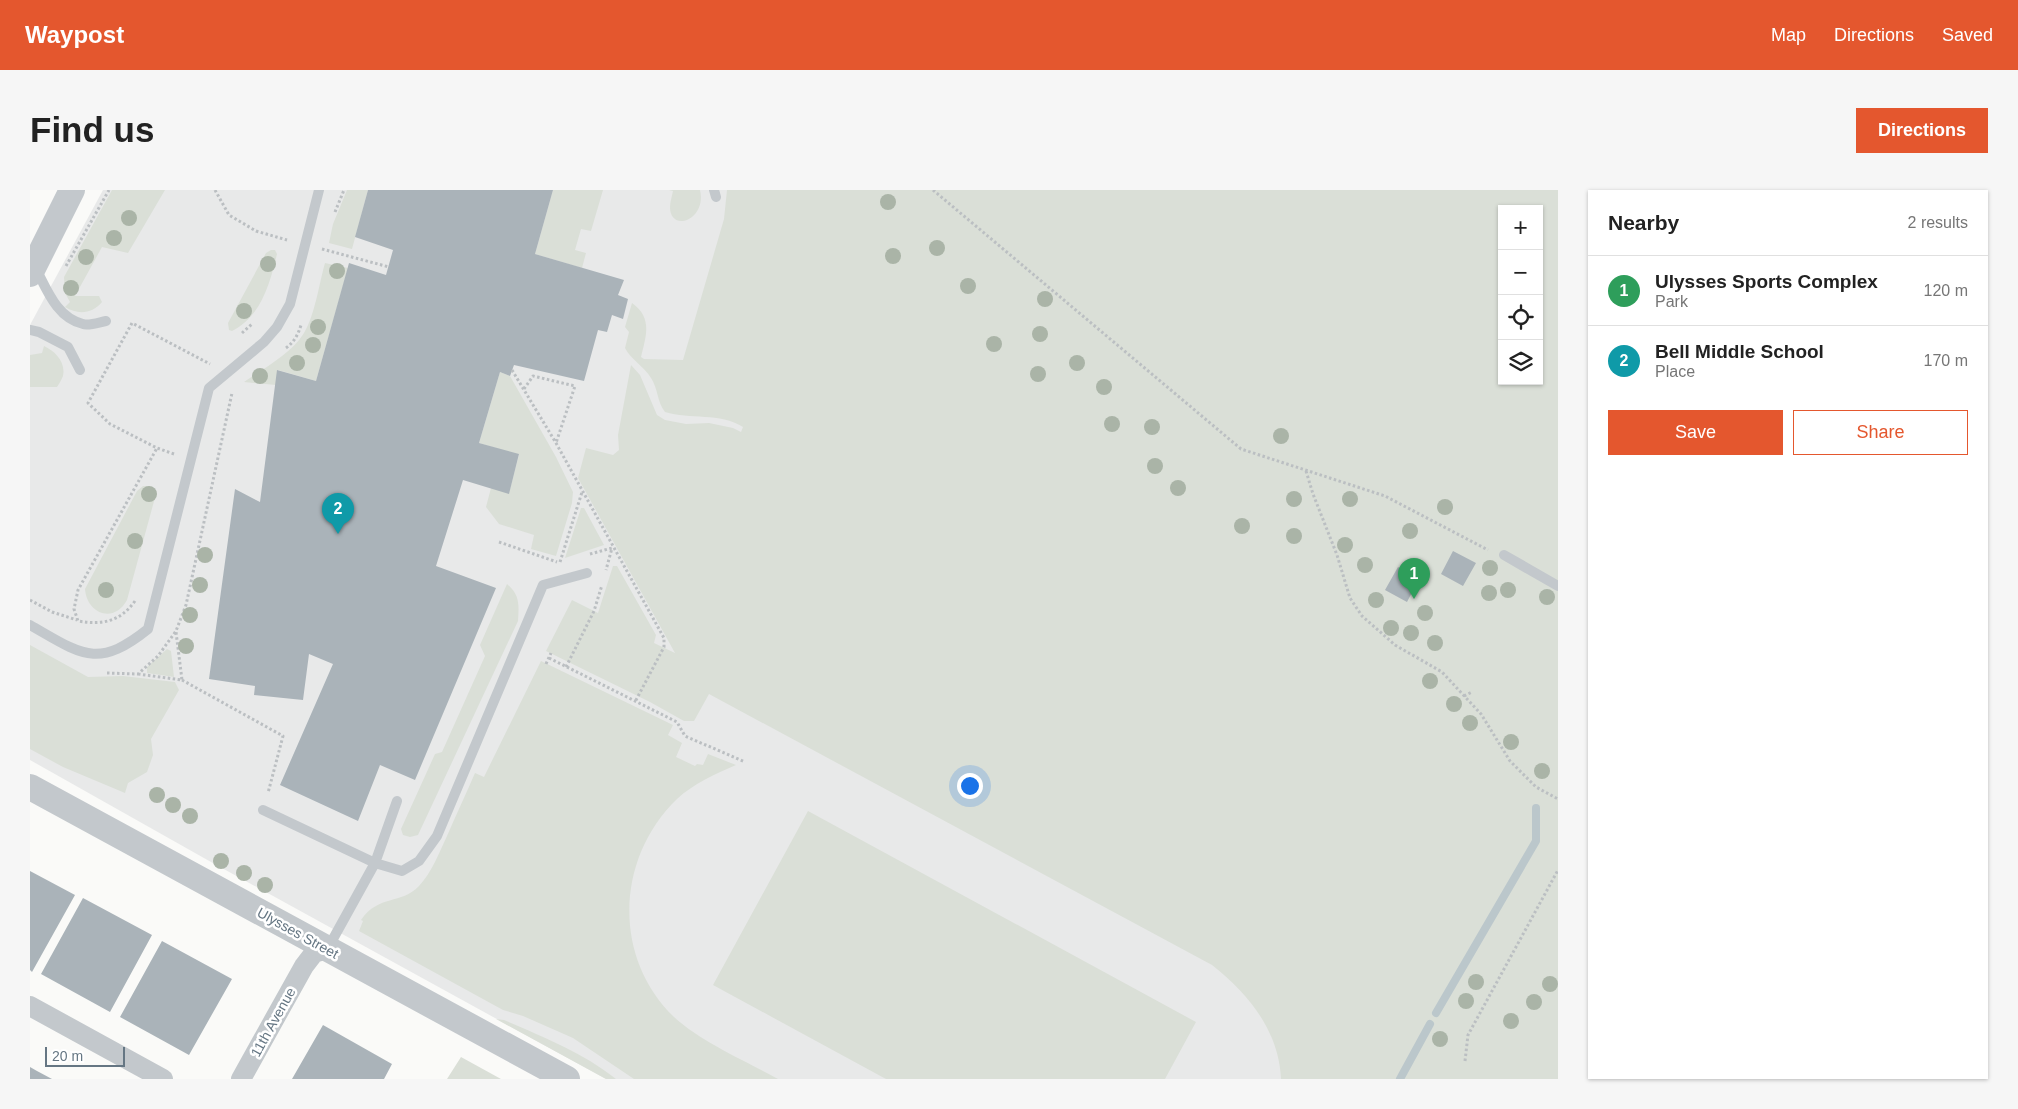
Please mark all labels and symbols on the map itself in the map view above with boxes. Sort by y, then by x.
pin: 2 [322,493,354,534]
pin: 1 [1398,558,1430,599]
your location [957,773,983,799]
street label: Ulysses Street [255,904,341,962]
street label: 11th Avenue [247,984,299,1059]
scale bar [45,1044,125,1067]

